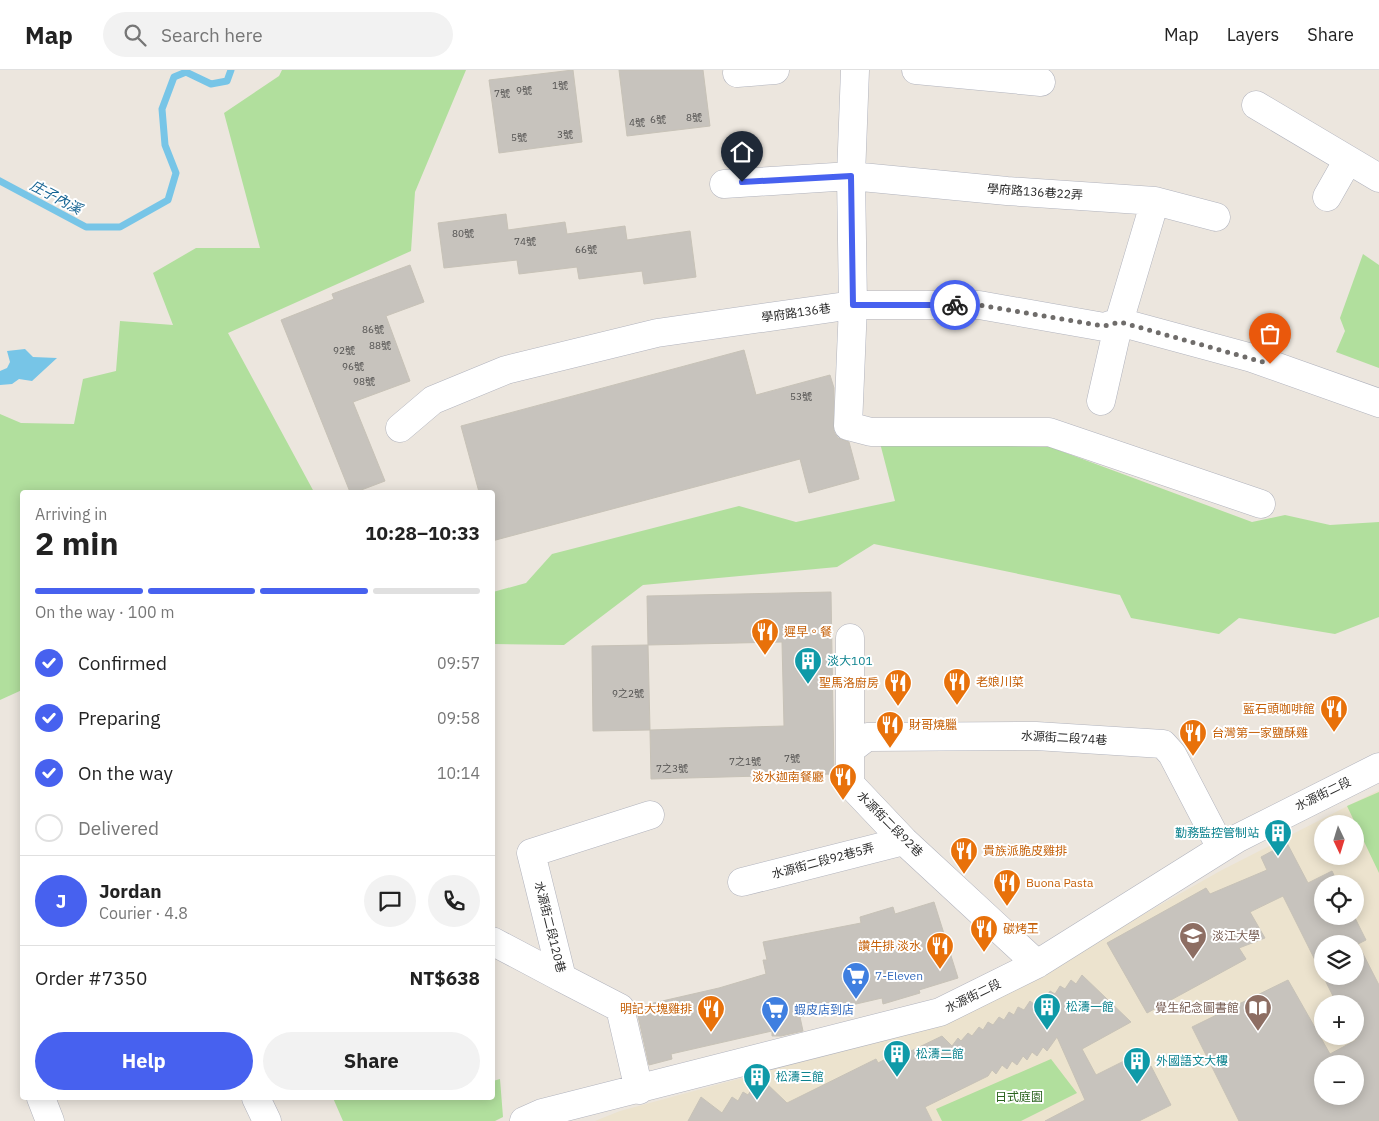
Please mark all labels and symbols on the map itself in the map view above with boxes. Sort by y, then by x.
house number: 1號 [552,79,568,92]
house number: 9號 [516,84,532,97]
house number: 7號 [494,87,510,100]
house number: 8號 [686,111,702,124]
house number: 6號 [650,113,666,126]
house number: 4號 [629,116,645,129]
house number: 3號 [557,128,573,141]
house number: 5號 [511,131,527,144]
pin [721,131,763,182]
water label: 庄子內溪 [27,176,87,219]
street label: 學府路136巷22弄 [987,181,1083,202]
house number: 80號 [452,227,474,240]
house number: 74號 [514,235,536,248]
house number: 66號 [575,243,597,256]
courier [930,280,980,330]
street label: 學府路136巷 [760,300,831,325]
pin [1249,313,1291,364]
house number: 86號 [362,323,384,336]
house number: 88號 [369,339,391,352]
house number: 92號 [333,344,355,357]
house number: 96號 [342,360,364,373]
house number: 98號 [353,375,375,388]
house number: 53號 [790,390,812,403]
restaurant icon: 遲早。餐 [750,617,780,656]
place label: 遲早。餐 [784,624,832,639]
building icon: 淡大101 [793,646,823,685]
place label: 淡大101 [827,653,873,668]
restaurant icon: 老娘川菜 [942,667,972,706]
restaurant icon: 聖馬洛廚房 [883,668,913,707]
place label: 老娘川菜 [976,674,1024,689]
place label: 聖馬洛廚房 [819,675,879,690]
house number: 9之2號 [612,687,644,700]
restaurant icon: 藍石頭咖啡館 [1319,694,1349,733]
place label: 藍石頭咖啡館 [1243,701,1315,716]
restaurant icon: 財哥燒臘 [875,710,905,749]
place label: 財哥燒臘 [909,717,957,732]
restaurant icon: 台灣第一家鹽酥雞 [1178,718,1208,757]
place label: 台灣第一家鹽酥雞 [1212,725,1308,740]
street label: 水源街二段74巷 [1020,728,1108,747]
house number: 7號 [784,752,800,765]
house number: 7之1號 [729,755,761,768]
house number: 7之3號 [656,762,688,775]
restaurant icon: 淡水迦南餐廳 [828,762,858,801]
place label: 淡水迦南餐廳 [752,769,824,784]
street label: 水源街二段 [1293,774,1353,813]
street label: 水源街二段92巷 [855,788,926,859]
north arrow [1314,815,1364,865]
building icon: 勤務監控管制站 [1263,818,1293,857]
place label: 勤務監控管制站 [1175,825,1259,840]
restaurant icon: 貴族派脆皮雞排 [949,836,979,875]
street label: 水源街二段92巷5弄 [770,840,876,881]
place label: 貴族派脆皮雞排 [983,843,1067,858]
restaurant icon: Buona Pasta [992,868,1022,907]
place label: Buona Pasta [1026,875,1094,890]
street label: 水源街二段120巷 [532,880,569,974]
restaurant icon: 碳烤王 [969,914,999,953]
place label: 碳烤王 [1003,921,1039,936]
school or university icon: 淡江大學 [1178,921,1208,960]
place label: 淡江大學 [1212,928,1260,943]
restaurant icon: 讚牛排 淡水 [925,931,955,970]
place label: 讚牛排 淡水 [858,938,921,953]
supermarket icon: 7-Eleven [841,961,871,1000]
place label: 7-Eleven [875,968,923,983]
street label: 水源街二段 [943,976,1003,1015]
building icon: 松濤一館 [1032,992,1062,1031]
library icon: 覺生紀念圖書館 [1243,993,1273,1032]
restaurant icon: 明記大塊雞排 [696,994,726,1033]
supermarket icon: 蝦皮店到店 [760,995,790,1034]
place label: 松濤一館 [1066,999,1114,1014]
place label: 覺生紀念圖書館 [1155,1000,1239,1015]
place label: 明記大塊雞排 [620,1001,692,1016]
place label: 蝦皮店到店 [794,1002,854,1017]
building icon: 松濤二館 [882,1039,912,1078]
place label: 松濤二館 [916,1046,964,1061]
building icon: 外國語文大樓 [1122,1046,1152,1085]
place label: 外國語文大樓 [1156,1053,1228,1068]
building icon: 松濤三館 [742,1062,772,1101]
place label: 松濤三館 [776,1069,824,1084]
park label: 日式庭園 [995,1089,1043,1104]

